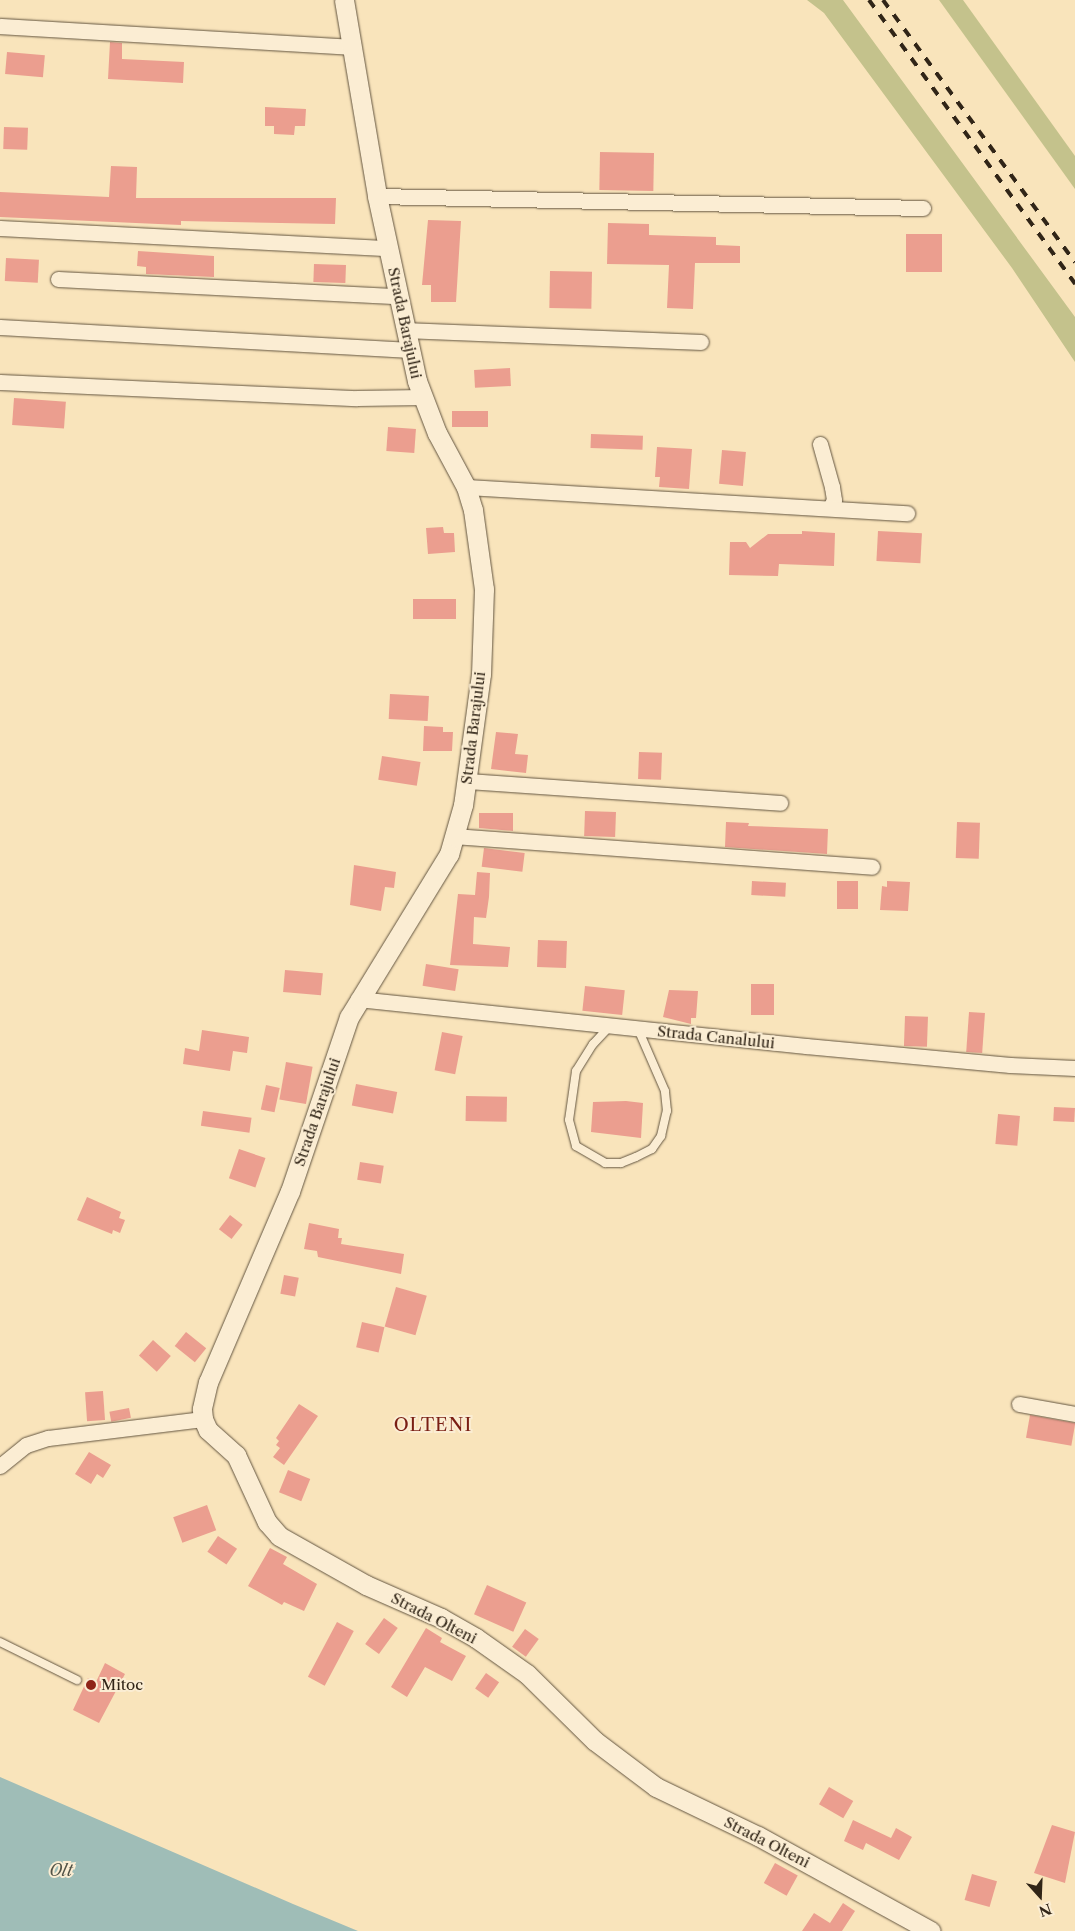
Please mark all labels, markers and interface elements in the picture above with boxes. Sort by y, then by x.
street label: Strada Barajului [384,265,426,381]
street label: Strada Barajului [457,670,489,786]
street label: Strada Canalului [656,1022,776,1052]
street label: Strada Barajului [290,1055,344,1169]
district label: OLTENI [393,1414,473,1436]
street label: Strada Olteni [388,1589,480,1647]
place label: Mitoc [101,1676,143,1694]
marker: Mitoc [85,1679,97,1691]
street label: Strada Olteni [721,1813,813,1871]
water label: Olt [49,1860,73,1880]
north arrow [1015,1871,1065,1921]
text: N [1036,1900,1054,1921]

